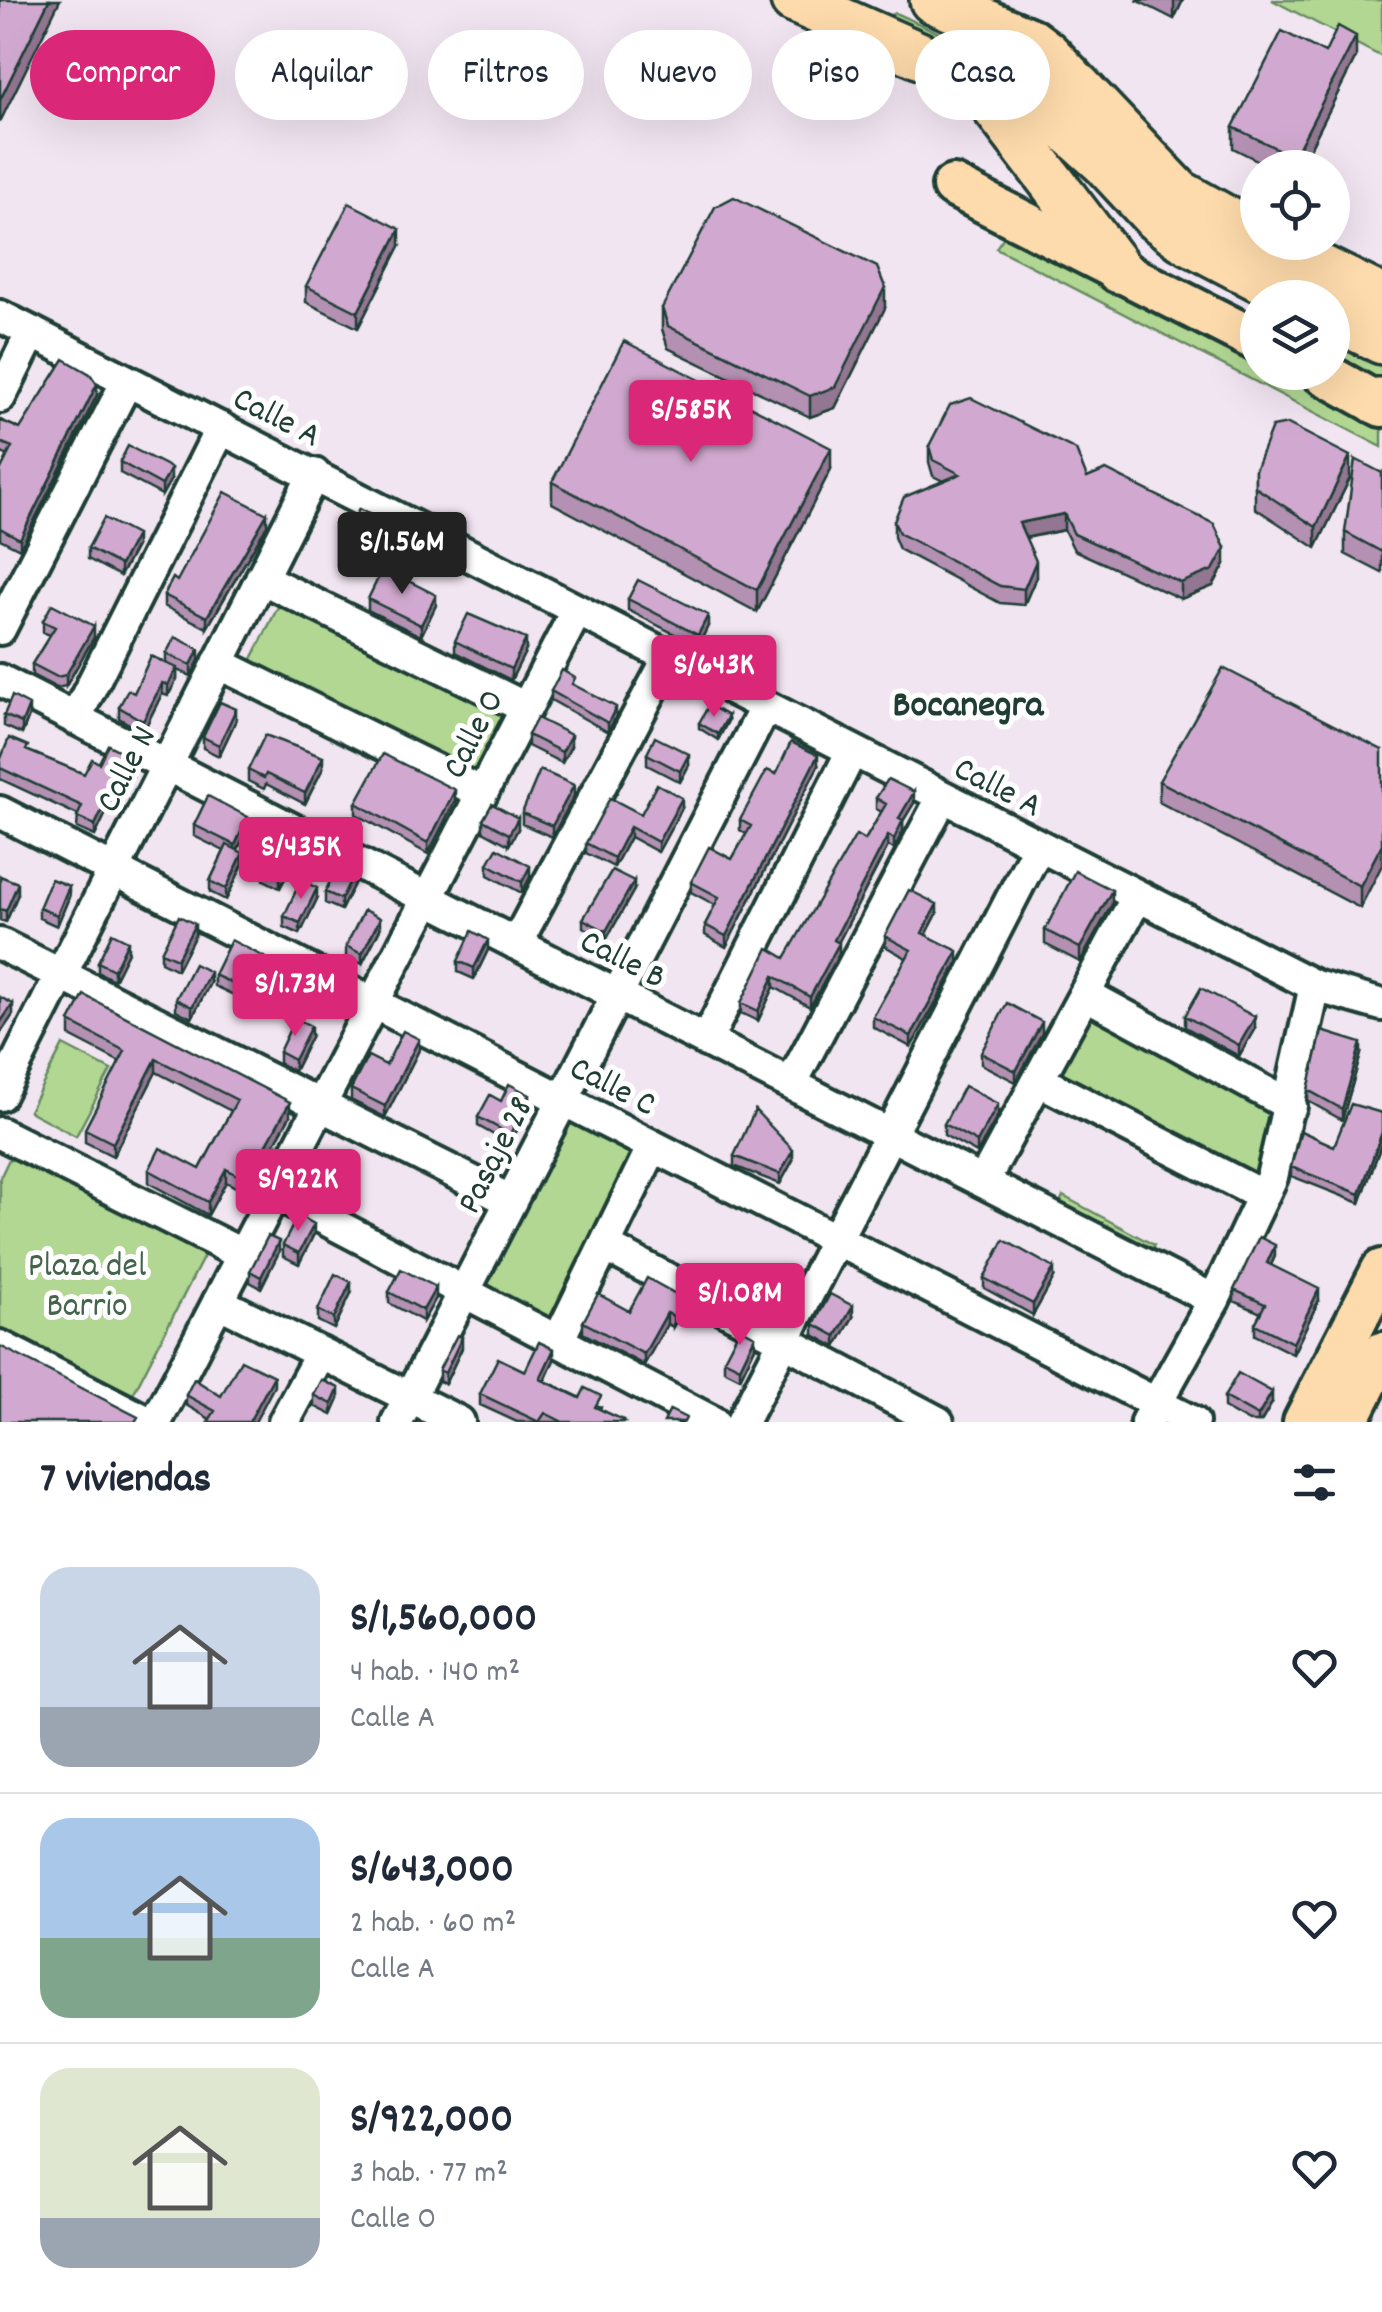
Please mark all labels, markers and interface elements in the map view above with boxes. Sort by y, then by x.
chip: Comprar [30,30,215,120]
chip: Alquilar [235,30,408,120]
chip: Filtros [428,30,584,120]
chip: Nuevo [604,30,752,120]
chip: Piso [772,30,895,120]
chip: Casa [915,30,1050,120]
map controls [1240,150,1350,390]
button: locate [1240,150,1350,260]
button: layers [1240,280,1350,390]
street label: Calle A [223,376,328,463]
pin: S/585K [610,380,772,465]
text: S/585K [651,389,731,435]
pin: S/1.56M [310,512,494,597]
text: S/1.56M [360,521,444,567]
pin: S/643K [633,635,795,720]
text: S/643K [673,644,755,690]
district label: Bocanegra [893,680,1045,735]
street label: Calle O [432,682,519,788]
street label: Calle N [86,718,171,822]
street label: Calle A [944,746,1049,833]
pin: S/435K [220,817,382,902]
text: S/435K [261,826,341,872]
street label: Calle B [570,919,673,1004]
pin: S/1.73M [203,954,387,1039]
text: S/1.73M [255,963,335,1009]
street label: Calle C [560,1046,664,1131]
street label: Pasaje 28 [447,1089,548,1223]
pin: S/922K [217,1149,379,1234]
text: S/922K [258,1158,338,1204]
park label: Plaza del Barrio [28,1243,146,1333]
pin: S/1.08M [648,1263,832,1348]
text: S/1.08M [698,1272,782,1318]
text: 7 viviendas [40,1452,211,1512]
icon: filters [1287,1455,1342,1510]
text: S/1,560,000 [350,1591,537,1651]
icon: home [120,1607,240,1727]
icon: heart [1287,1640,1342,1695]
text: 4 hab. · 140 m² [350,1651,520,1697]
text: Calle A [350,1697,435,1743]
text: S/643,000 [350,1842,514,1902]
icon: home [120,1858,240,1978]
icon: heart [1287,1891,1342,1946]
text: 2 hab. · 60 m² [350,1902,516,1948]
text: Calle A [350,1948,435,1994]
text: S/922,000 [350,2092,513,2152]
icon: home [120,2108,240,2228]
icon: heart [1287,2141,1342,2196]
text: 3 hab. · 77 m² [350,2152,508,2198]
text: Calle O [350,2198,436,2244]

